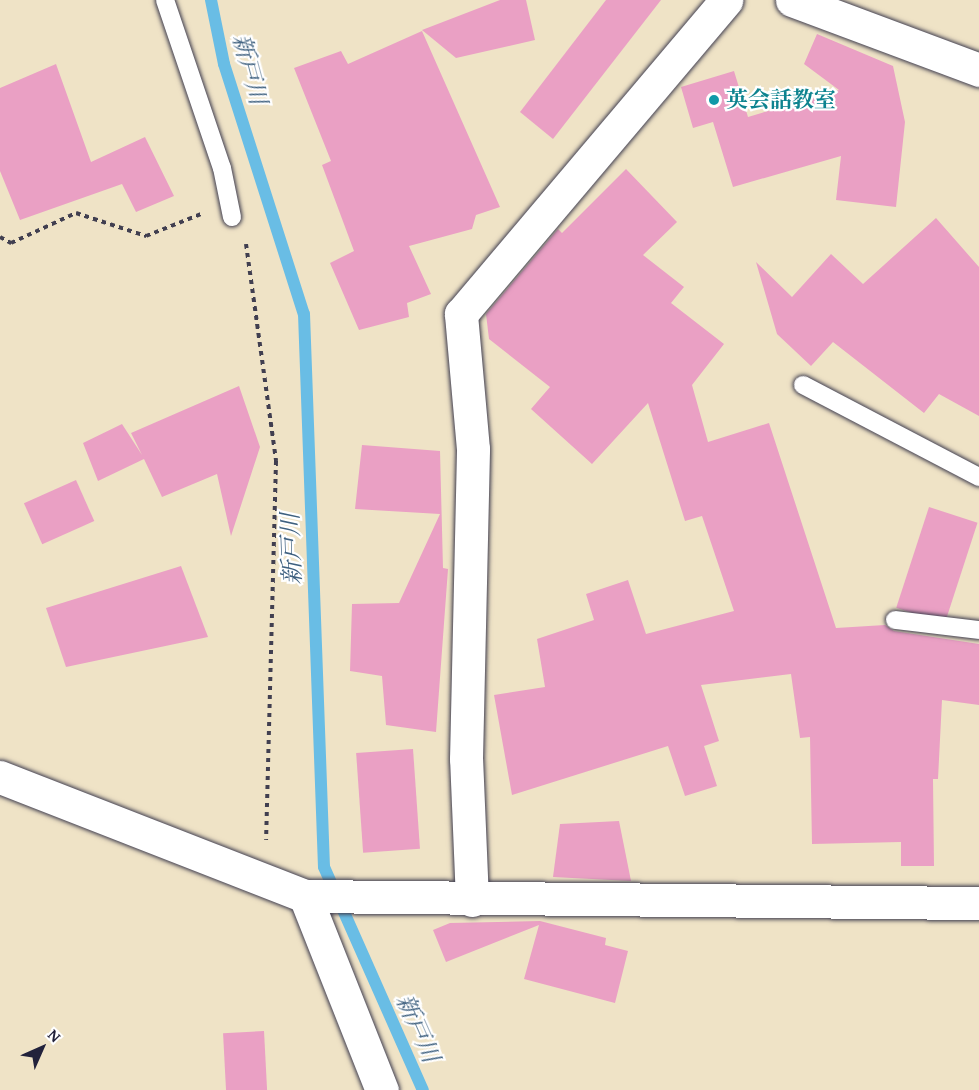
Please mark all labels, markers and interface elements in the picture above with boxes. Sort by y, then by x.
water label: 新戸川 [227,30,273,108]
place label: 英会話教室 [726,87,836,113]
marker: 英会話教室 [707,93,721,107]
water label: 新戸川 [275,513,307,585]
water label: 新戸川 [390,989,446,1067]
north arrow [12,1018,72,1078]
text: N [42,1023,67,1048]

